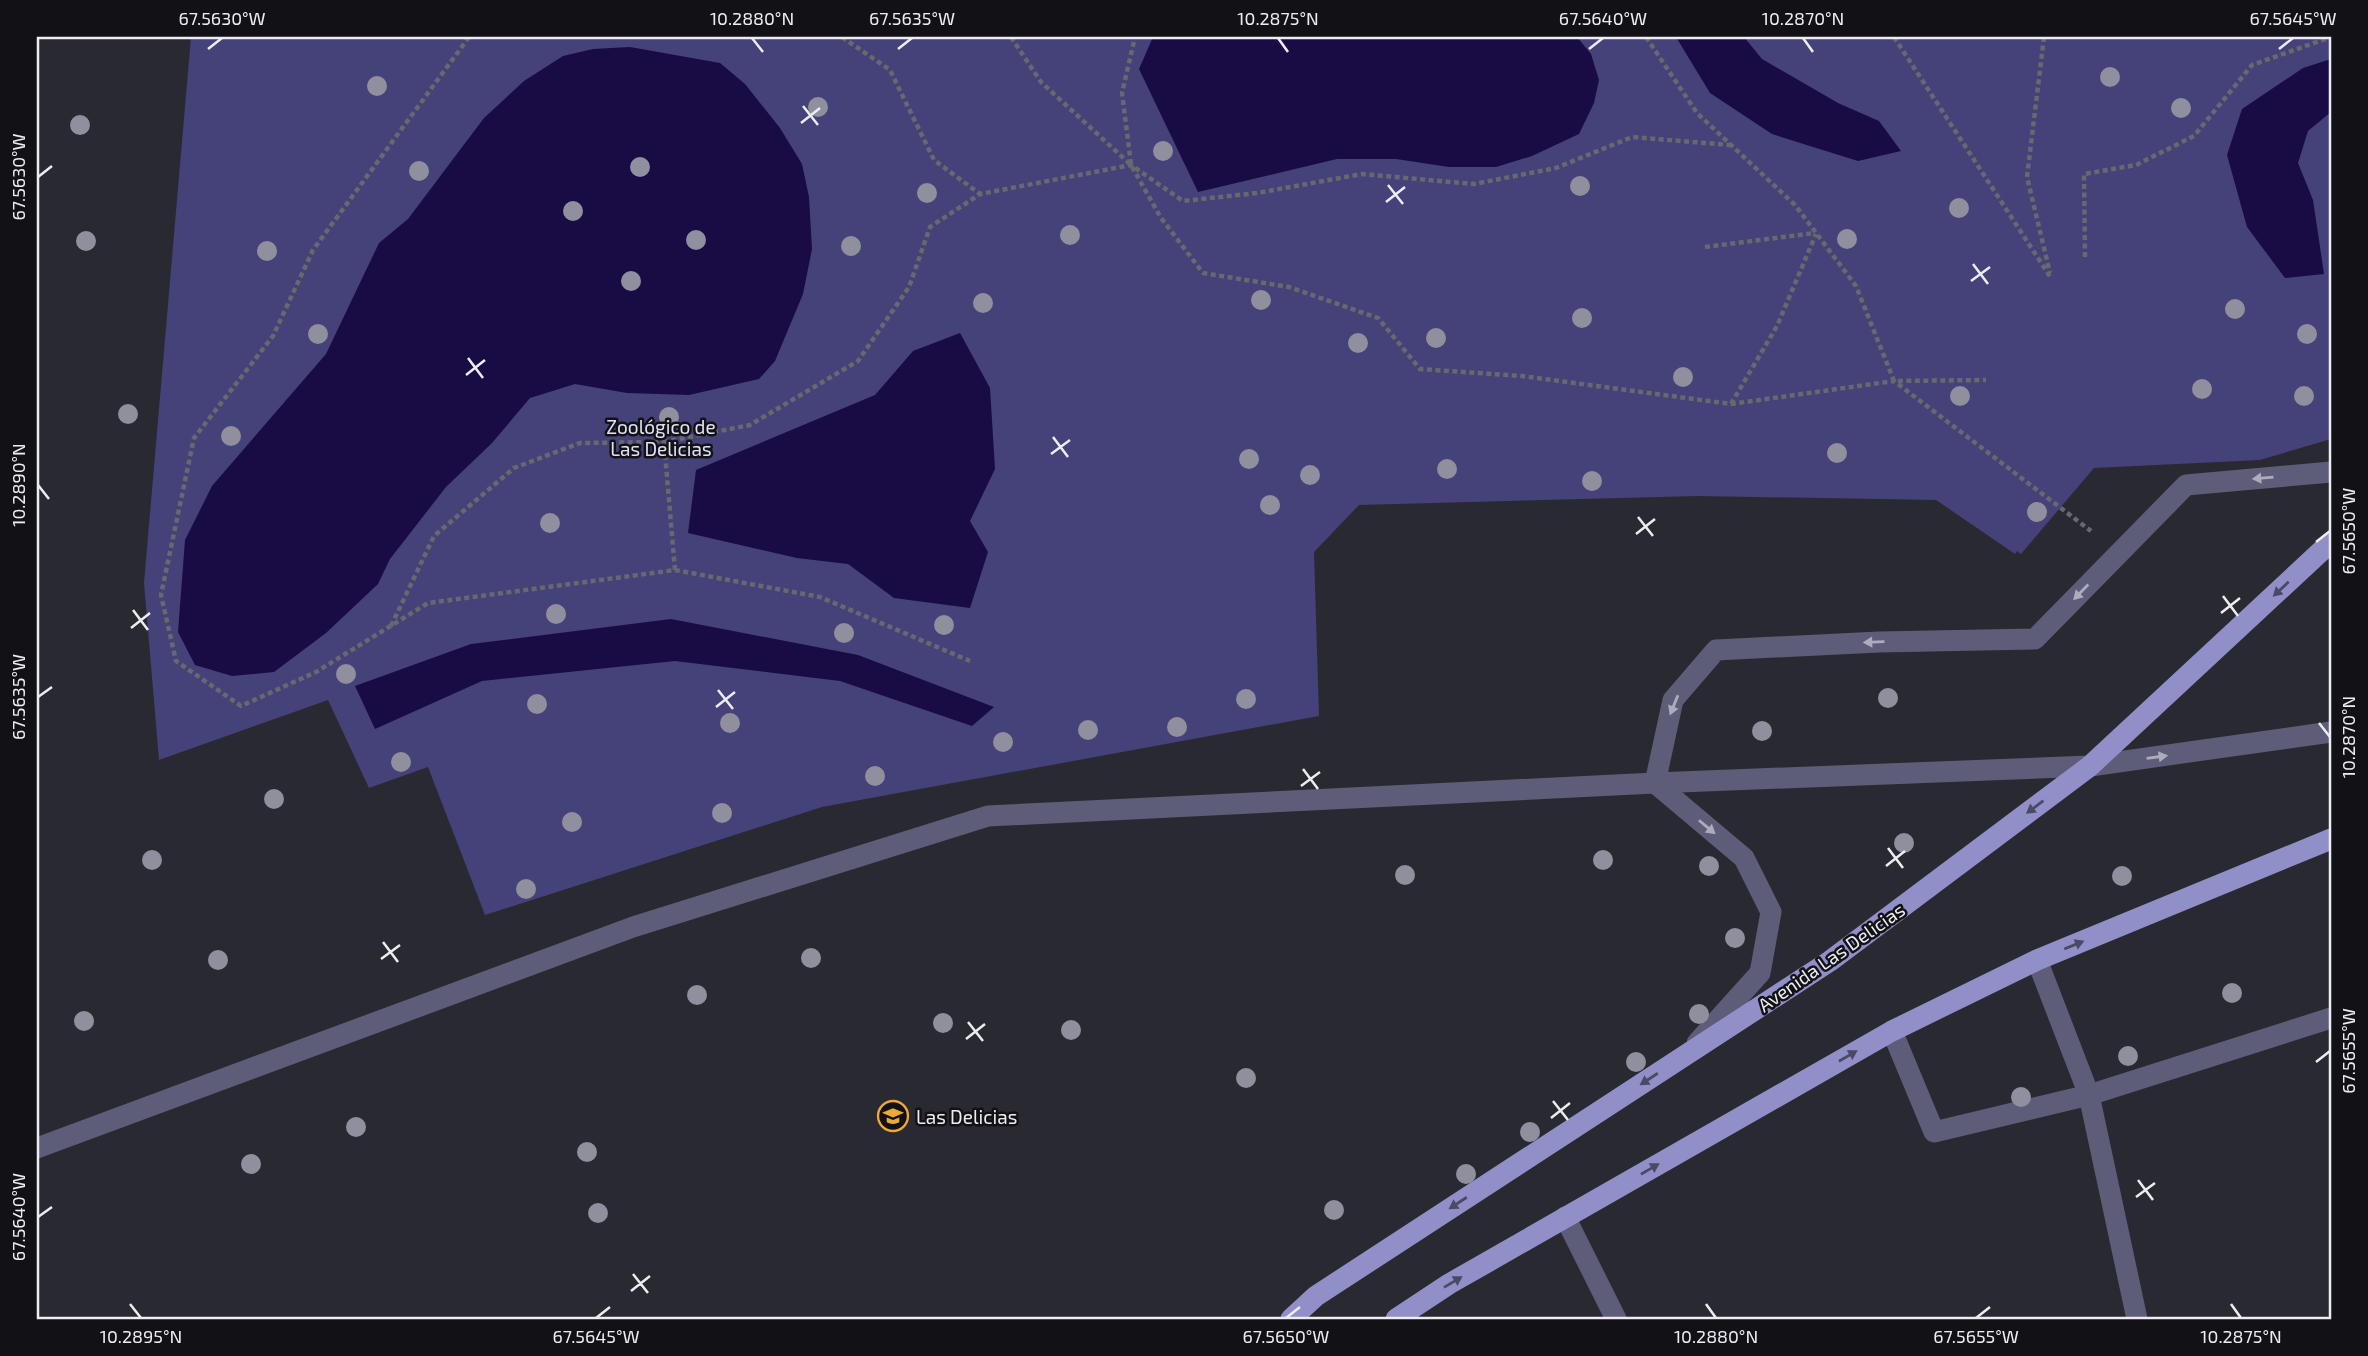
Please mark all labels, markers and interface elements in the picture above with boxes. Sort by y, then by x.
text: 67.5630°W [178,7,266,29]
text: 10.2880°N [710,7,794,29]
text: 67.5635°W [869,7,955,29]
text: 10.2875°N [1237,7,1319,29]
text: 67.5640°W [1559,7,1647,29]
text: 10.2870°N [1762,7,1844,29]
text: 67.5645°W [2249,7,2337,29]
text: 67.5630°W [7,133,29,221]
park label: Zoológico de Las Delicias [606,415,716,460]
text: 10.2890°N [7,443,29,527]
one-way arrow [2252,473,2274,484]
text: 67.5650°W [2337,488,2359,574]
one-way arrow [2273,580,2290,596]
one-way arrow [2073,584,2090,601]
one-way arrow [1862,637,1884,648]
text: 67.5635°W [7,654,29,740]
one-way arrow [1668,695,1679,716]
text: 10.2870°N [2337,696,2359,778]
one-way arrow [2146,751,2168,762]
one-way arrow [2026,800,2044,814]
one-way arrow [1698,819,1715,834]
street label: Avenida Las Delicias [1753,898,1909,1016]
one-way arrow [2063,940,2084,951]
text: 67.5655°W [2337,1008,2359,1094]
one-way arrow [1838,1050,1857,1062]
one-way arrow [1640,1073,1659,1086]
school or university icon: Las Delicias [876,1099,910,1133]
place label: Las Delicias [916,1105,1017,1128]
one-way arrow [1640,1163,1660,1175]
text: 67.5640°W [7,1173,29,1261]
one-way arrow [1449,1197,1468,1210]
one-way arrow [1443,1276,1462,1288]
text: 10.2895°N [100,1325,182,1347]
text: 67.5645°W [552,1325,640,1347]
text: 67.5650°W [1243,1325,1329,1347]
text: 10.2880°N [1674,1325,1758,1347]
text: 67.5655°W [1933,1325,2019,1347]
text: 10.2875°N [2200,1325,2282,1347]

